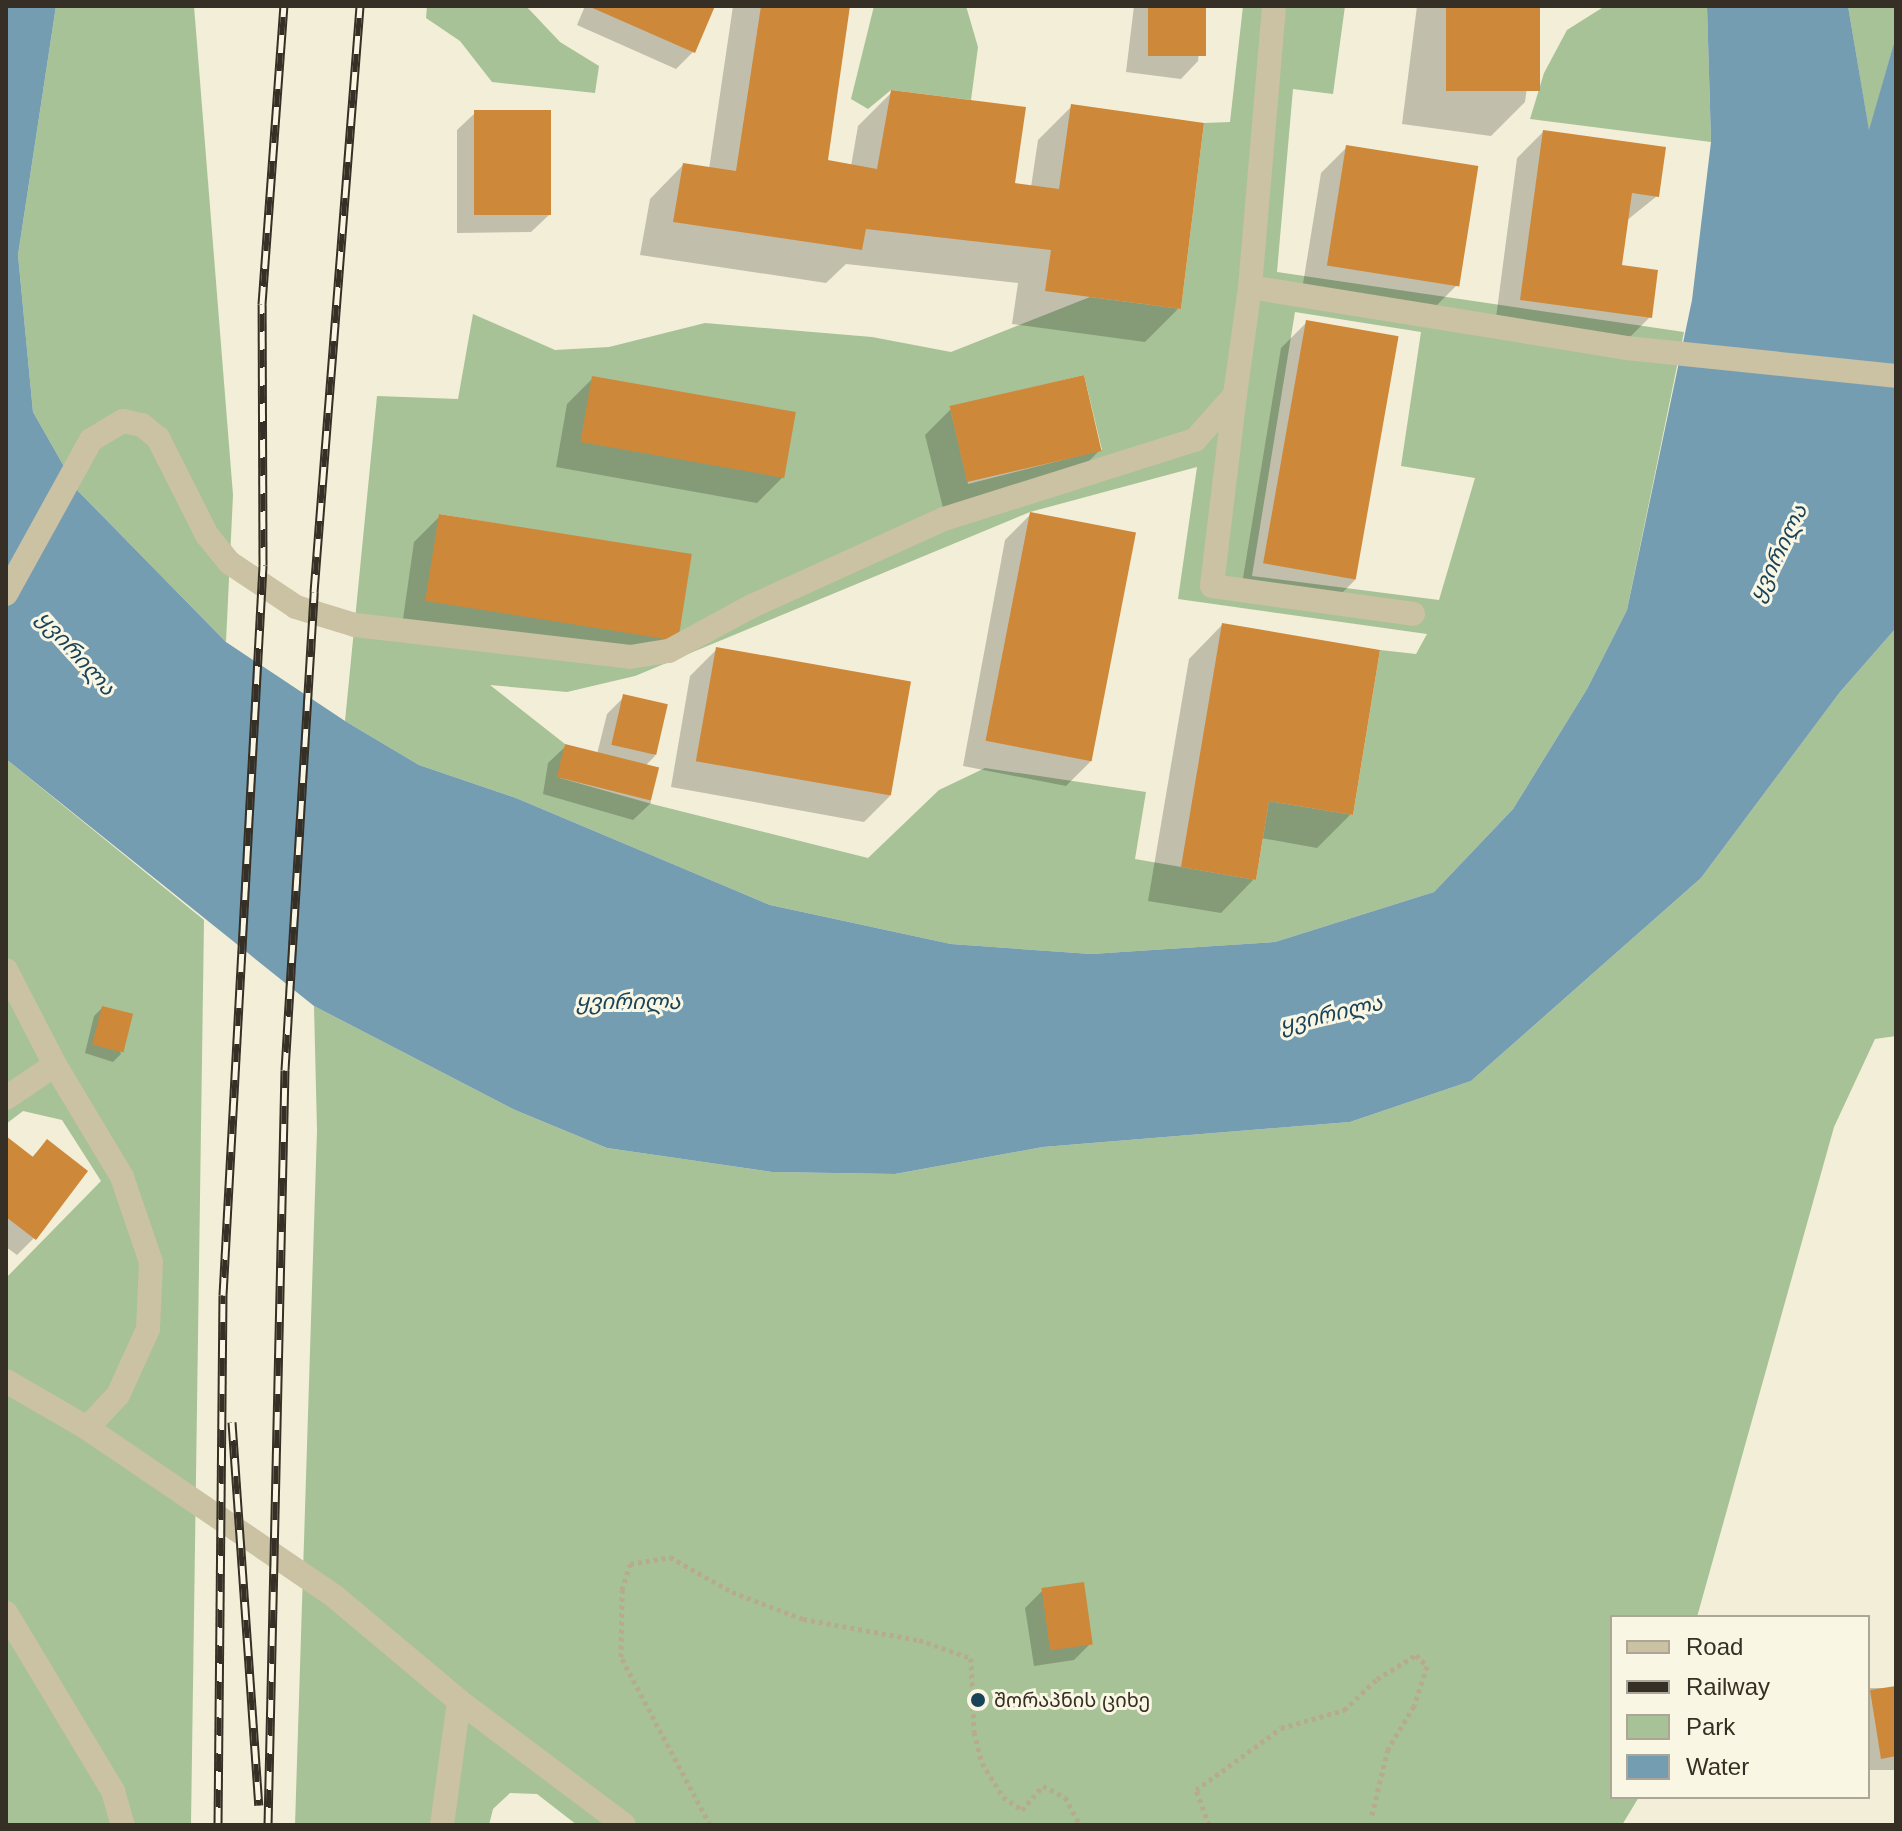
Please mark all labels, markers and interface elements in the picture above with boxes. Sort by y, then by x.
water label: ყვირილა [1743,500,1813,606]
water label: ყვირილა [31,605,121,701]
water label: ყვირილა [576,989,680,1015]
water label: ყვირილა [1277,989,1385,1039]
legend [1610,1615,1870,1799]
text: Road [1686,1633,1743,1660]
text: Railway [1686,1673,1770,1700]
place label: შორაპნის ციხე [994,1688,1150,1712]
marker: შორაპნის ციხე [969,1691,987,1709]
text: Park [1686,1713,1735,1740]
text: Water [1686,1753,1749,1780]

